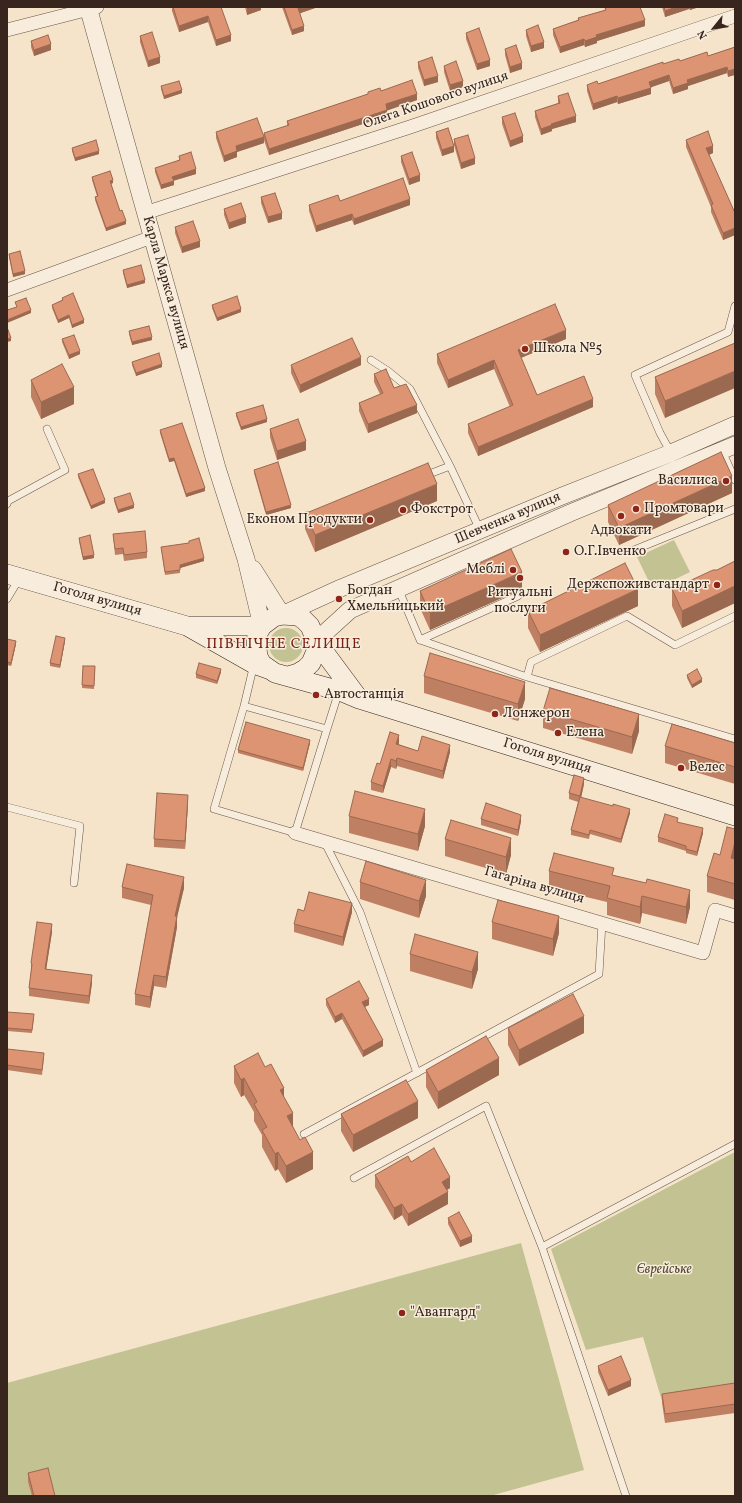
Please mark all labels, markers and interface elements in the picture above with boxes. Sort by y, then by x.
north arrow [694,8,734,48]
text: N [695,27,712,41]
street label: Олега Кошового вулиця [361,68,511,134]
street label: Карла Маркса вулиця [138,214,192,352]
place label: Школа №5 [533,341,602,357]
marker: Школа №5 [520,344,530,354]
place label: Василиса [658,473,718,489]
marker: Василиса [721,476,731,486]
street label: Шевченка вулиця [453,489,563,549]
place label: Промтовари [644,501,724,517]
place label: Фокстрот [411,502,473,518]
marker: Промтовари [631,504,641,514]
marker: Фокстрот [398,505,408,515]
marker: Адвокати [616,511,626,521]
place label: Економ Продукти [247,512,362,528]
marker: Економ Продукти [365,515,375,525]
place label: Адвокати [590,523,652,539]
place label: О.Г.Івченко [574,544,646,560]
marker: О.Г.Івченко [561,547,571,557]
place label: Меблі [466,562,505,578]
marker: Меблі [508,565,518,575]
marker: Ритуальні послуги [515,573,525,583]
place label: Держспоживстандарт [567,577,709,593]
street label: Гоголя вулиця [51,579,143,621]
marker: Держспоживстандарт [712,580,722,590]
place label: Богдан Хмельницький [347,583,444,616]
place label: Ритуальні послуги [487,585,553,618]
marker: Богдан Хмельницький [334,594,344,604]
district label: ПІВНІЧНЕ СЕЛИЩЕ [206,636,362,654]
place label: Автостанція [324,687,404,703]
marker: Автостанція [311,690,321,700]
place label: Лонжерон [503,706,570,722]
marker: Лонжерон [490,709,500,719]
place label: Елена [566,725,604,741]
marker: Елена [553,728,563,738]
street label: Гоголя вулиця [501,736,593,778]
place label: Велес [689,760,725,776]
marker: Велес [676,763,686,773]
street label: Гагаріна вулиця [482,864,586,908]
park label: Єврейське [636,1262,692,1278]
place label: "Авангард" [410,1305,480,1321]
marker: "Авангард" [397,1308,407,1318]

